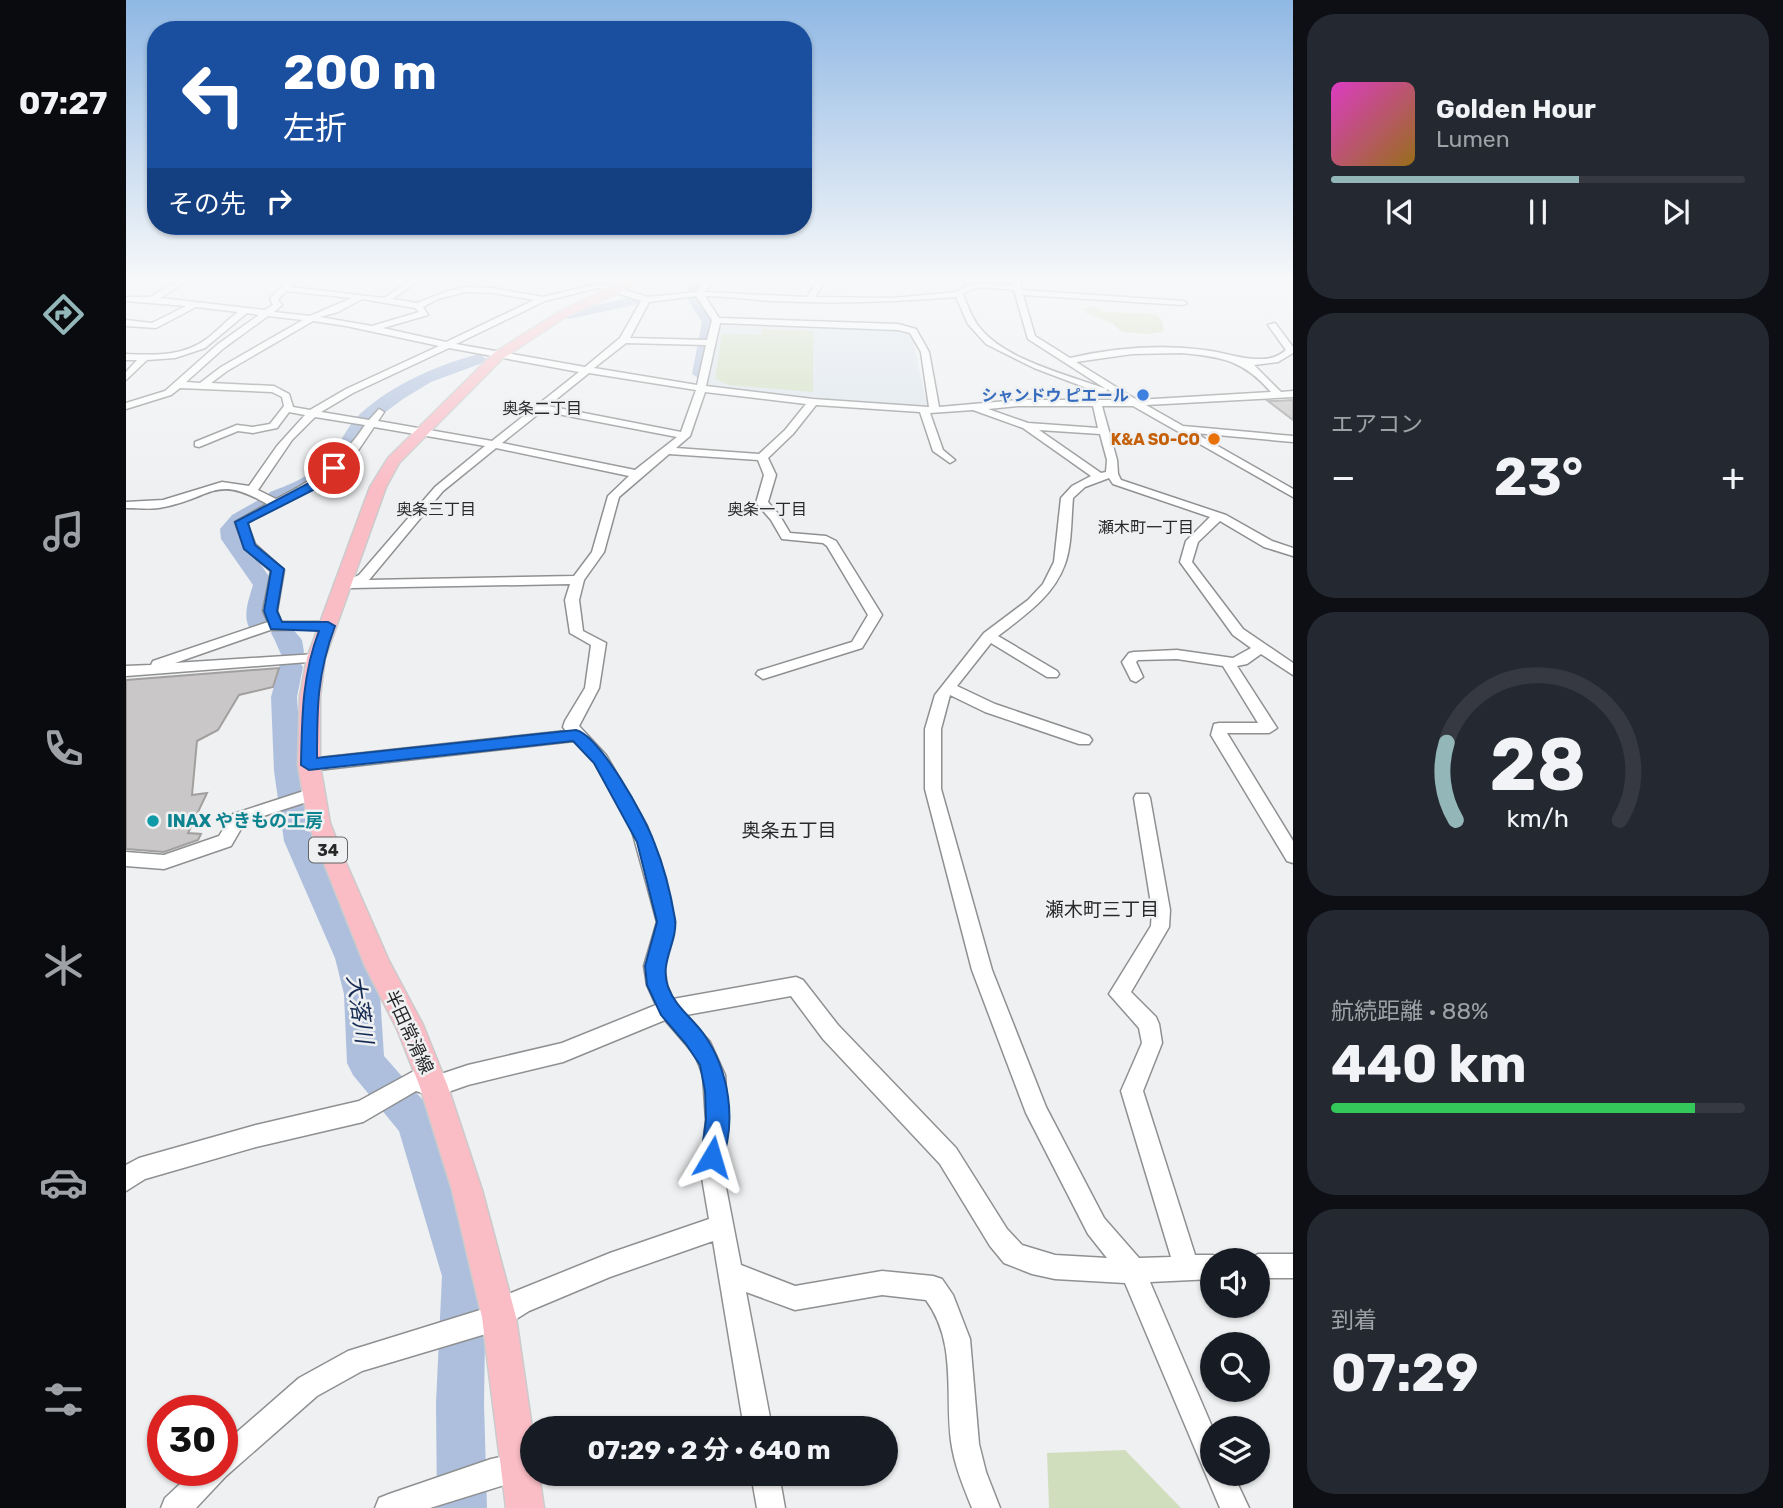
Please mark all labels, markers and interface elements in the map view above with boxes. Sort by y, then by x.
text: 200 m [283,43,437,101]
icon: left [168,49,259,140]
text: 07:27 [19,84,107,122]
text: Golden Hour [1436,94,1596,125]
text: 左折 [283,109,347,147]
text: Lumen [1436,125,1510,153]
icon: right [260,182,298,220]
text: その先 [168,189,246,220]
icon: previous [1381,193,1419,231]
icon: pause [1519,193,1557,231]
icon: next [1657,193,1695,231]
icon: directions [39,290,88,339]
place label: シャンドウ ピエール [982,386,1129,405]
marker: シャンドウ ピエール [1135,387,1151,403]
district label: 奥条二丁目 [502,399,582,418]
text: エアコン [1331,410,1423,438]
place label: K&A SO-CO [1111,430,1200,449]
marker: K&A SO-CO [1206,431,1222,447]
pin [304,438,364,498]
text: 23° [1494,446,1583,508]
icon: arrive [315,449,353,487]
text: − [1331,454,1356,500]
text: + [1721,454,1745,500]
district label: 奥条三丁目 [396,500,476,519]
district label: 奥条一丁目 [727,500,807,519]
icon: music [39,507,88,556]
district label: 瀬木町一丁目 [1098,518,1194,537]
text: 28 [1490,722,1586,808]
icon: phone [39,724,88,773]
text: km/h [1507,804,1569,833]
place label: INAX やきもの工房 [167,810,323,832]
marker: INAX やきもの工房 [145,813,161,829]
district label: 奥条五丁目 [741,819,837,842]
road number: 34 [309,838,347,862]
district label: 瀬木町三丁目 [1045,898,1159,921]
icon: climate [39,941,88,990]
water label: 大落川 [341,973,379,1048]
street label: 半田常滑線 [380,987,438,1077]
text: 航続距離 · 88% [1331,997,1489,1025]
text: 440 km [1331,1033,1527,1095]
position arrow [675,1120,749,1194]
icon: car [39,1158,88,1207]
map controls [1200,1248,1270,1486]
button: sound [1200,1248,1270,1318]
text: 到着 [1331,1306,1377,1334]
button: search [1200,1332,1270,1402]
text: 07:29 [1331,1342,1478,1404]
icon: filters [39,1375,88,1424]
speed limit sign: 30 [147,1395,238,1486]
button: layers [1200,1416,1270,1486]
text: 07:29 · 2 分 · 640 m [587,1435,831,1466]

